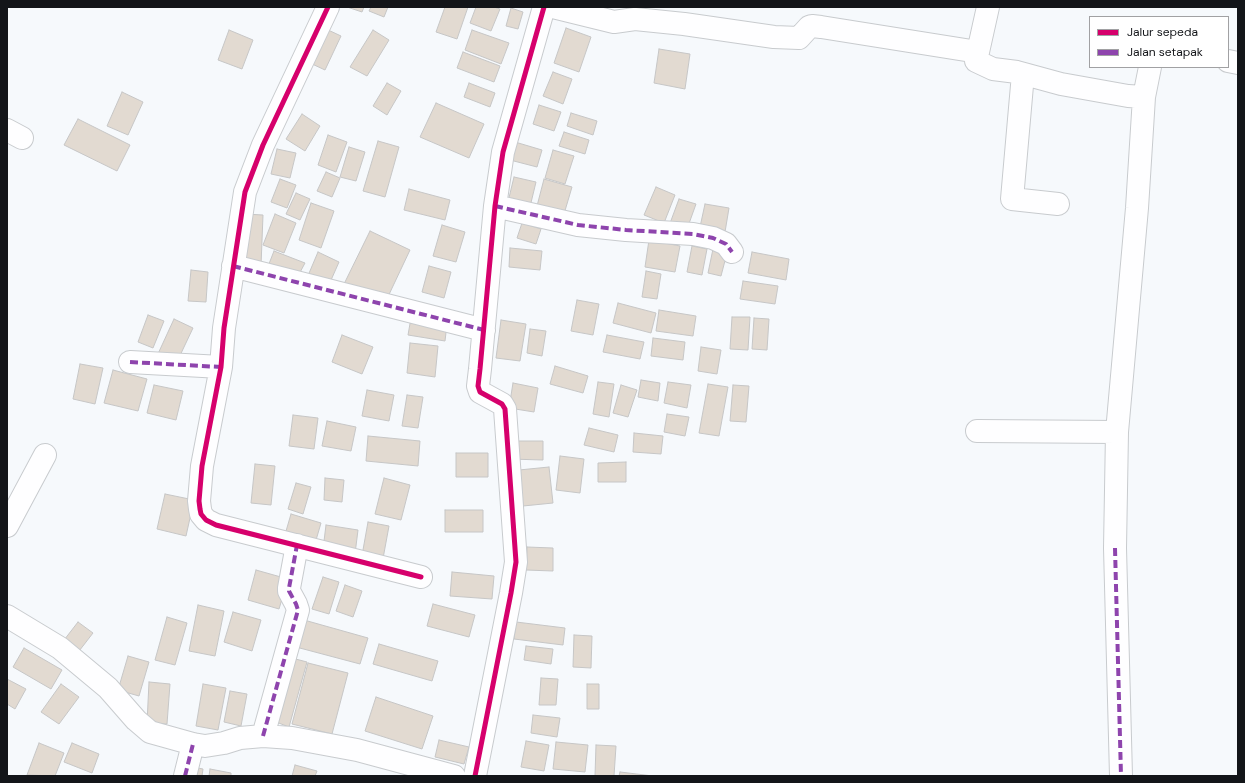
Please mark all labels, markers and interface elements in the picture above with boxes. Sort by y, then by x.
legend [1089,16,1229,68]
text: Jalur sepeda [1127,24,1198,40]
text: Jalan setapak [1127,44,1203,60]

